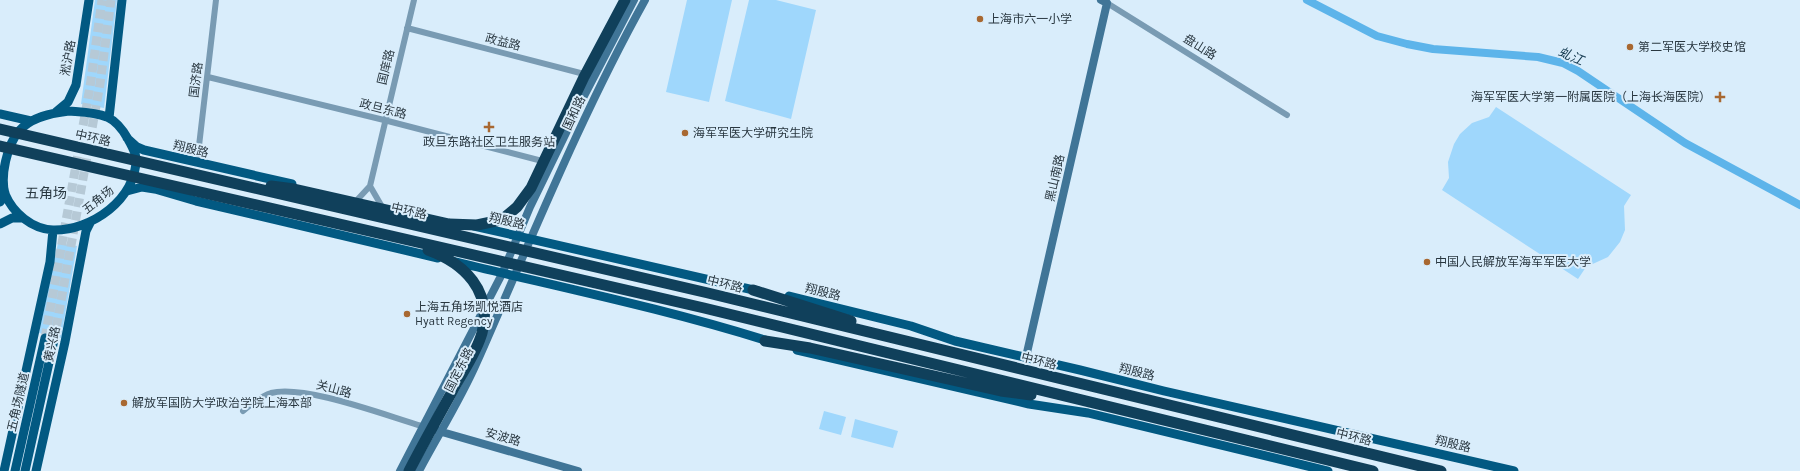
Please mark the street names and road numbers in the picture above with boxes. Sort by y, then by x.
street label: 政益路 [484,31,522,53]
street label: 盘山路 [1181,32,1219,62]
street label: 淞沪路 [58,39,78,77]
street label: 国庠路 [375,48,397,86]
street label: 国济路 [187,61,205,99]
street label: 国和路 [560,94,588,132]
street label: 政旦东路 [358,96,408,122]
street label: 中环路 [74,127,112,149]
street label: 翔殷路 [172,138,210,160]
street label: 黑山南路 [1043,153,1067,203]
street label: 五角场 [80,183,116,217]
street label: 中环路 [390,200,428,222]
street label: 翔殷路 [488,210,526,232]
street label: 中环路 [706,273,744,295]
street label: 翔殷路 [804,281,842,303]
street label: 黄兴路 [41,325,63,363]
street label: 国定东路 [442,345,476,395]
street label: 中环路 [1020,350,1058,372]
street label: 翔殷路 [1118,361,1156,383]
street label: 五角场隧道 [4,371,32,433]
street label: 关山路 [315,378,353,400]
street label: 安波路 [484,425,522,449]
street label: 中环路 [1335,426,1373,448]
street label: 翔殷路 [1434,433,1472,455]

